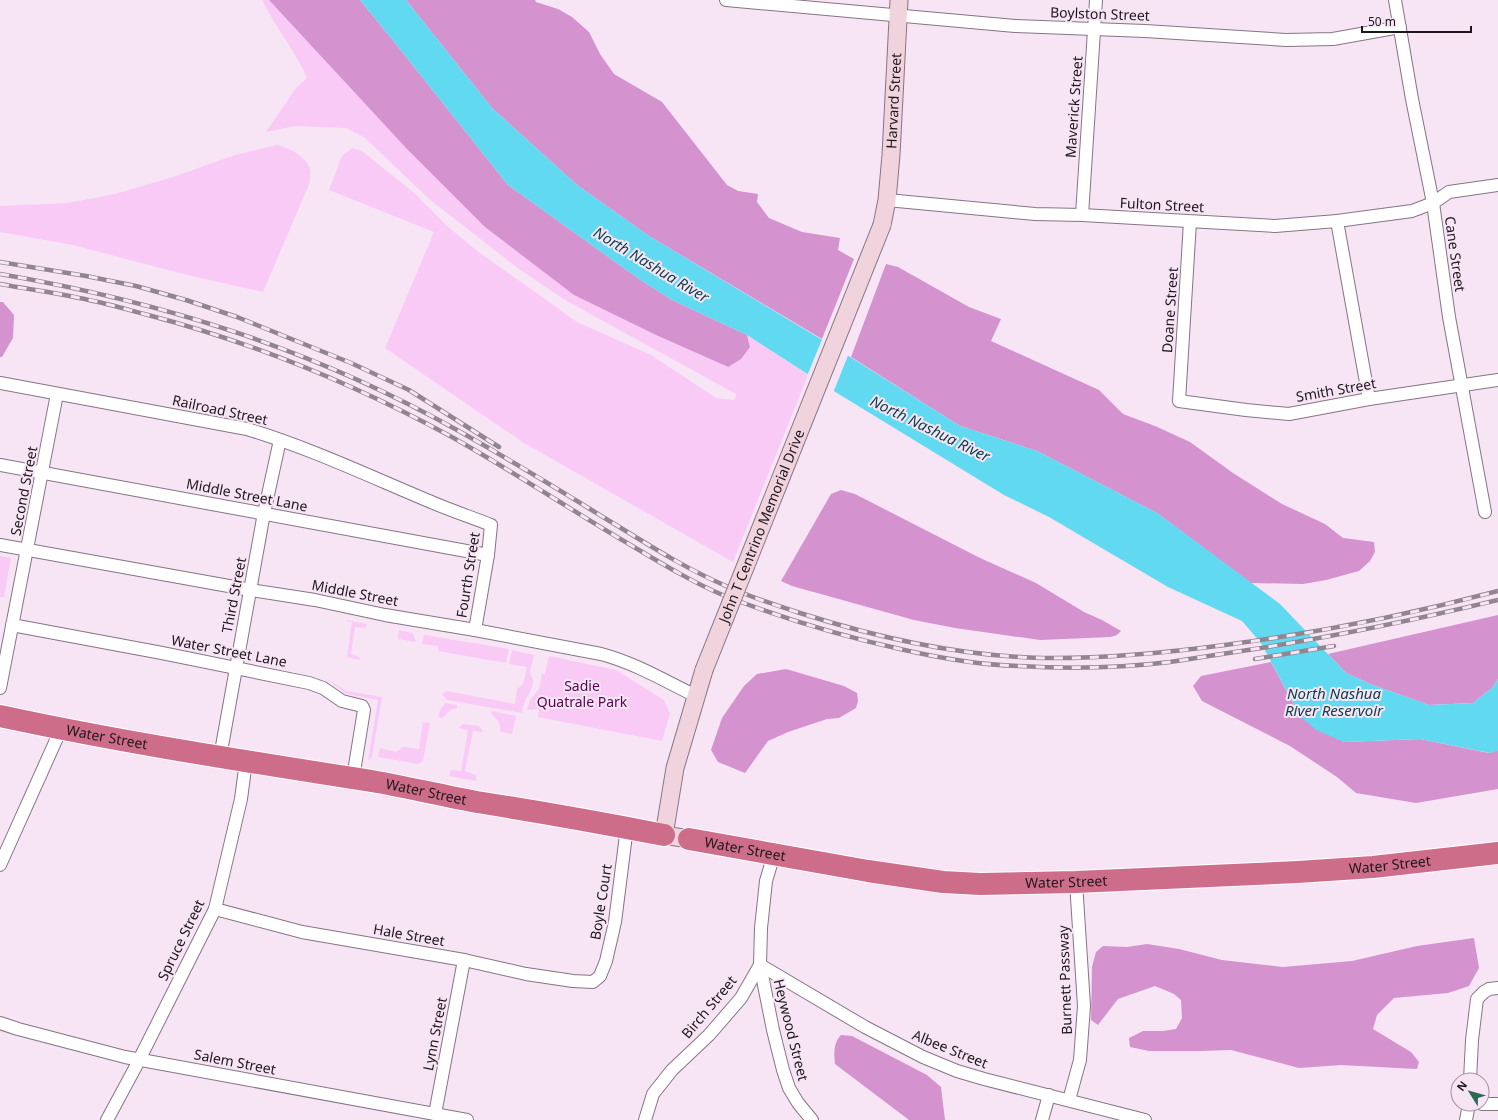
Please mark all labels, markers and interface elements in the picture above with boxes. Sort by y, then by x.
street label: Boylston Street [1050,2,1150,25]
scale bar [1362,8,1471,34]
text: 50 m [1368,13,1396,30]
street label: Harvard Street [881,52,905,149]
street label: Maverick Street [1060,55,1087,158]
street label: Fulton Street [1119,193,1205,216]
street label: Cane Street [1441,215,1470,293]
water label: North Nashua River [590,222,714,307]
street label: Doane Street [1157,266,1182,353]
street label: Smith Street [1294,373,1377,406]
street label: Railroad Street [171,390,269,429]
water label: North Nashua River [867,390,995,466]
street label: John T Centrino Memorial Drive [713,426,808,627]
street label: Second Street [6,445,41,537]
street label: Middle Street Lane [185,473,309,516]
street label: Fourth Street [451,531,484,619]
street label: Third Street [217,555,250,634]
street label: Middle Street [310,575,400,610]
street label: Water Street Lane [170,630,289,671]
park label: Sadie Quatrale Park [537,676,628,711]
water label: North Nashua River Reservoir [1285,683,1384,720]
street label: Water Street [65,720,149,753]
street label: Water Street [384,774,468,809]
street label: Water Street [703,832,787,865]
street label: Water Street [1348,851,1432,878]
street label: Boyle Court [585,863,616,941]
street label: Water Street [1025,871,1108,892]
street label: Spruce Street [153,896,208,984]
street label: Hale Street [372,919,446,950]
street label: Burnett Passway [1053,924,1076,1035]
street label: Birch Street [677,971,740,1042]
street label: Heywood Street [770,977,813,1083]
street label: Lynn Street [418,996,451,1072]
street label: Albee Street [910,1025,991,1072]
street label: Salem Street [193,1044,278,1079]
north arrow [1450,1072,1490,1112]
text: N [1453,1078,1470,1094]

